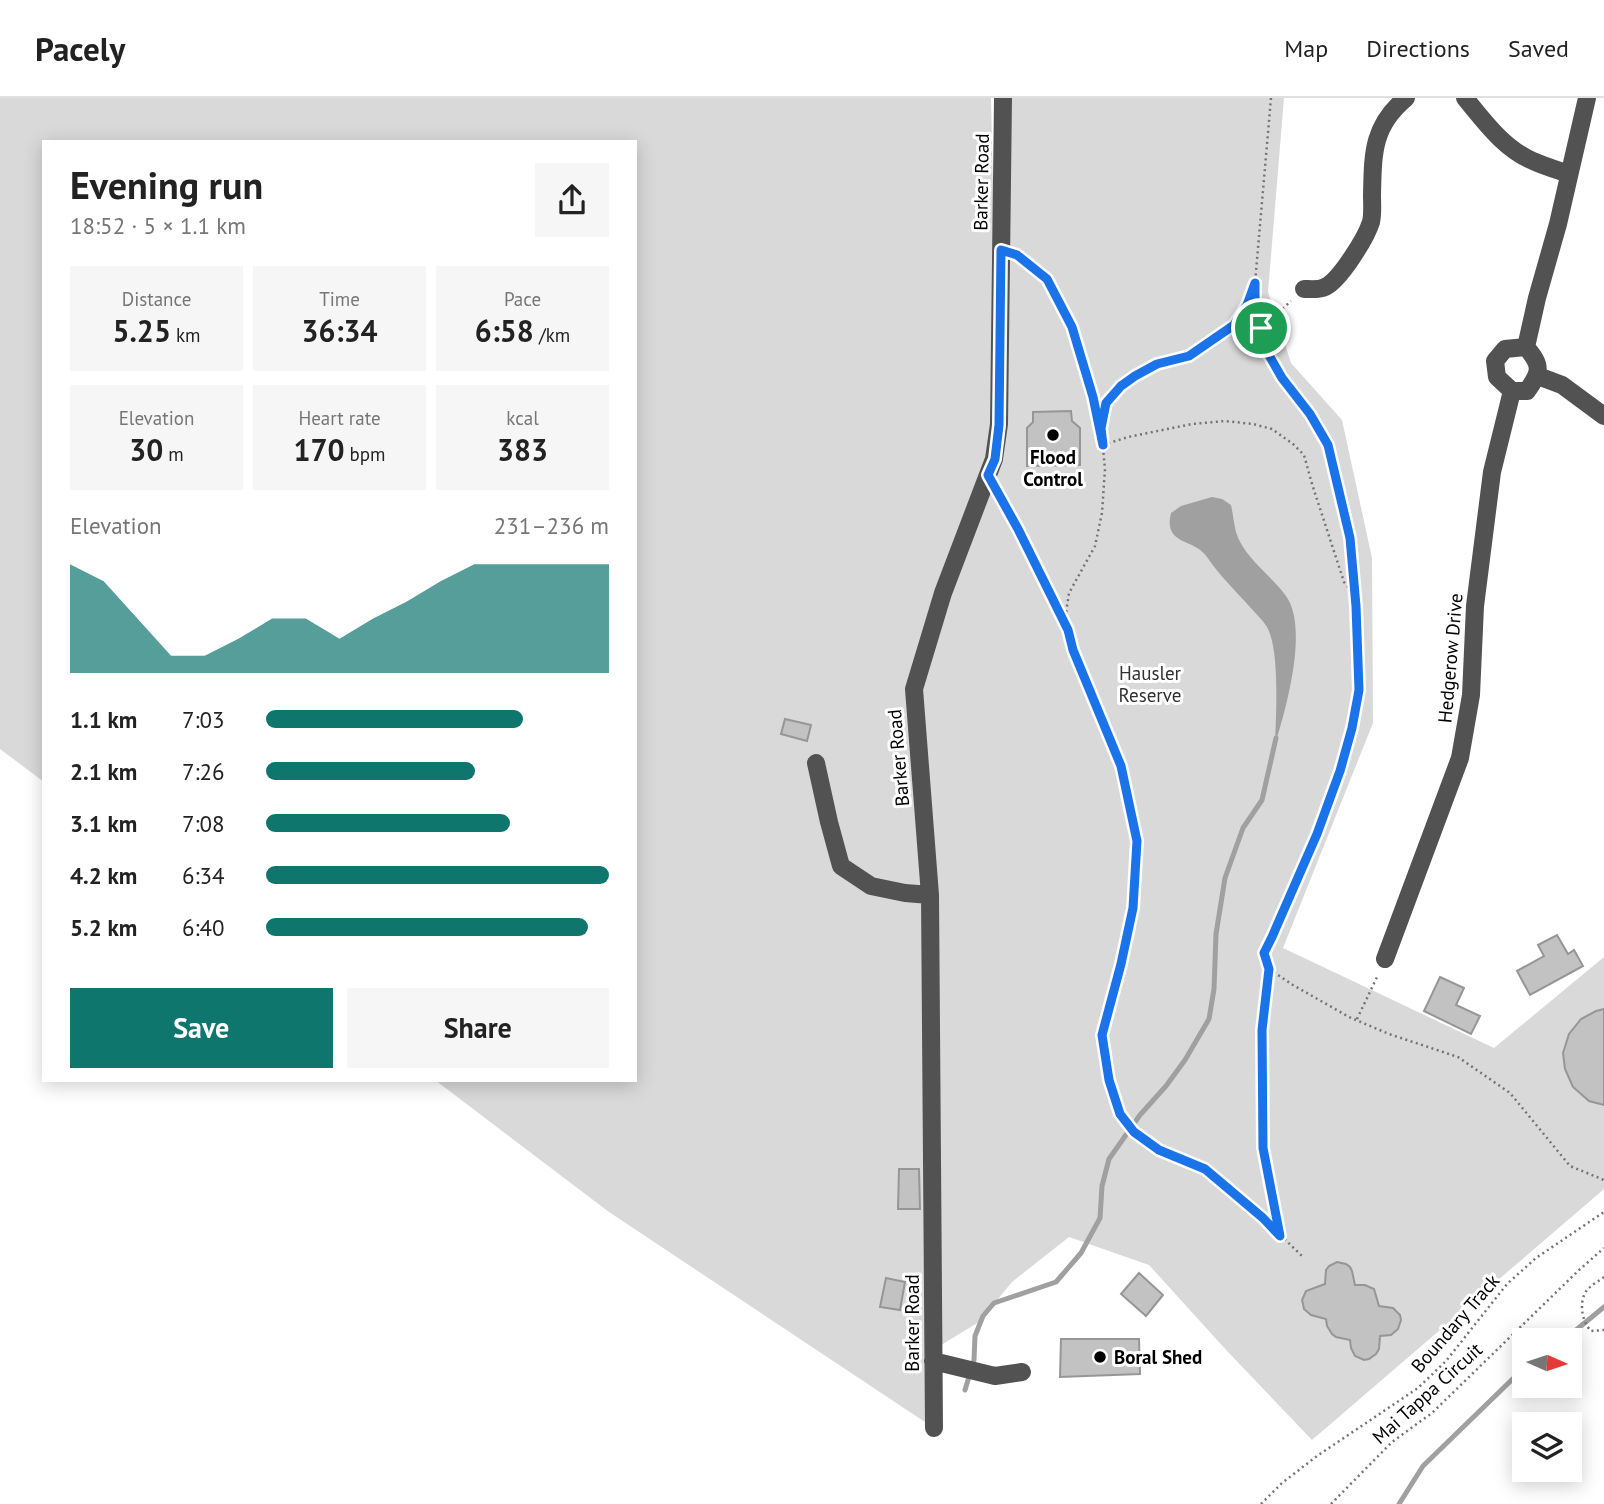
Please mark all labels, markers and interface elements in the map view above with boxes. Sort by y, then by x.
text: Pacely [35,27,125,70]
text: Map [1284,33,1328,64]
text: Directions [1366,33,1470,64]
text: Saved [1508,33,1569,64]
street label: Barker Road [968,133,994,231]
text: Evening run [70,160,263,209]
button: share [535,163,609,237]
text: 18:52 · 5 × 1.1 km [70,211,246,240]
text: Distance [122,287,191,311]
text: Time [319,287,360,311]
text: Pace [504,287,541,311]
pin [1231,298,1291,358]
icon: arrive [1242,309,1280,347]
text: 5.25 [112,311,171,350]
text: 36:34 [301,311,378,350]
text: 6:58 [475,311,534,350]
text: km [171,323,201,347]
text: /km [534,323,570,347]
text: Elevation [119,406,194,430]
text: Heart rate [298,406,381,430]
text: kcal [506,406,539,430]
marker: Flood Control [1045,427,1061,443]
text: 30 [129,430,163,469]
text: 170 [293,430,344,469]
text: 383 [497,430,548,469]
text: m [163,442,184,466]
text: bpm [344,442,386,466]
place label: Flood Control [1023,445,1083,491]
text: Elevation [70,511,162,540]
text: 231–236 m [494,511,609,540]
street label: Hedgerow Drive [1432,592,1468,724]
park label: Hausler Reserve [1119,661,1182,707]
text: 1.1 km [70,705,137,734]
text: 7:03 [182,705,225,734]
street label: Barker Road [882,709,914,807]
text: 2.1 km [70,757,137,786]
text: 7:26 [182,757,225,786]
text: 3.1 km [70,809,137,838]
text: 7:08 [182,809,225,838]
text: 4.2 km [70,861,137,890]
text: 6:34 [182,861,225,890]
text: 5.2 km [70,913,137,942]
text: 6:40 [182,913,225,942]
button: Save [70,988,333,1068]
button: Share [347,988,609,1068]
street label: Boundary Track [1406,1269,1504,1377]
street label: Barker Road [900,1274,924,1372]
north arrow [1512,1328,1582,1398]
map controls [1512,1328,1582,1482]
street label: Mai Tappa Circuit [1367,1337,1487,1449]
place label: Boral Shed [1114,1345,1202,1369]
marker: Boral Shed [1092,1349,1108,1365]
button: layers [1512,1412,1582,1482]

